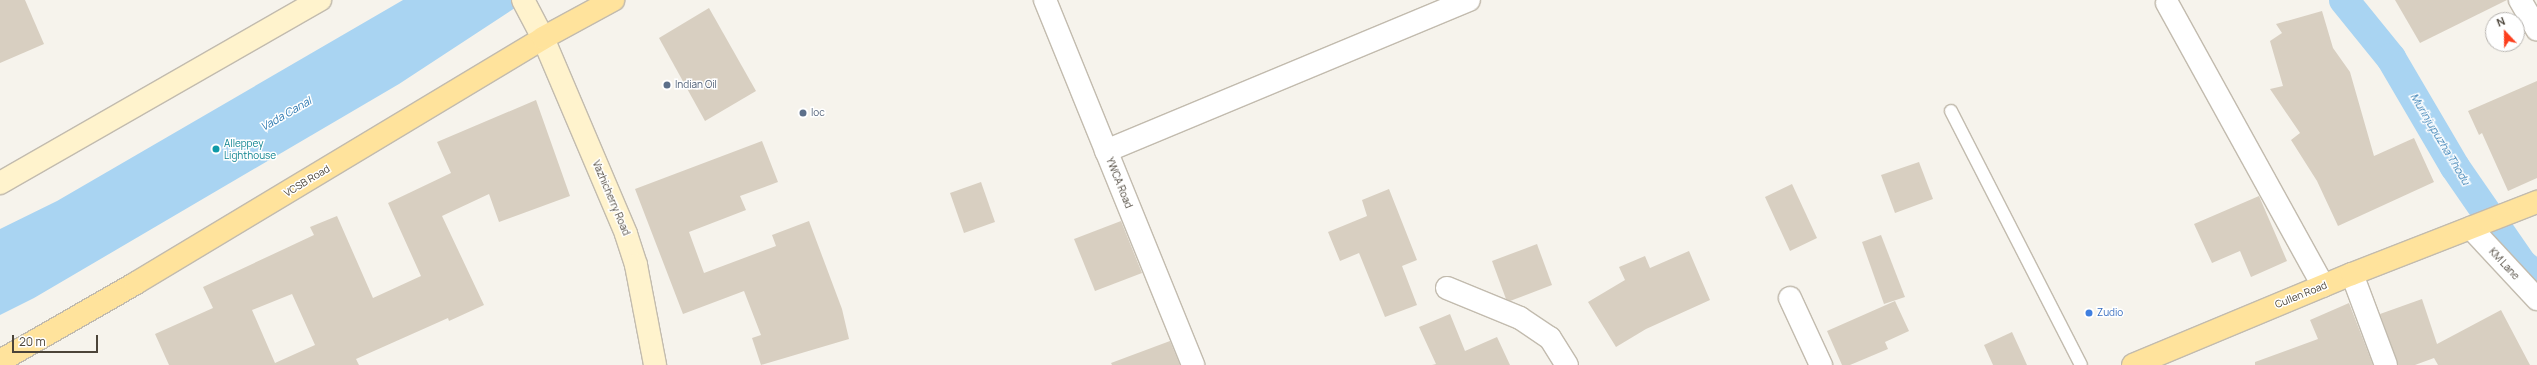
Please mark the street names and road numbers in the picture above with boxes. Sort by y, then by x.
street label: YWCA Road [1103,156,1135,210]
street label: Vazhicherry Road [590,159,632,237]
street label: VCSB Road [282,163,332,199]
street label: KM Lane [2486,246,2522,282]
street label: Cullen Road [2273,279,2329,311]

